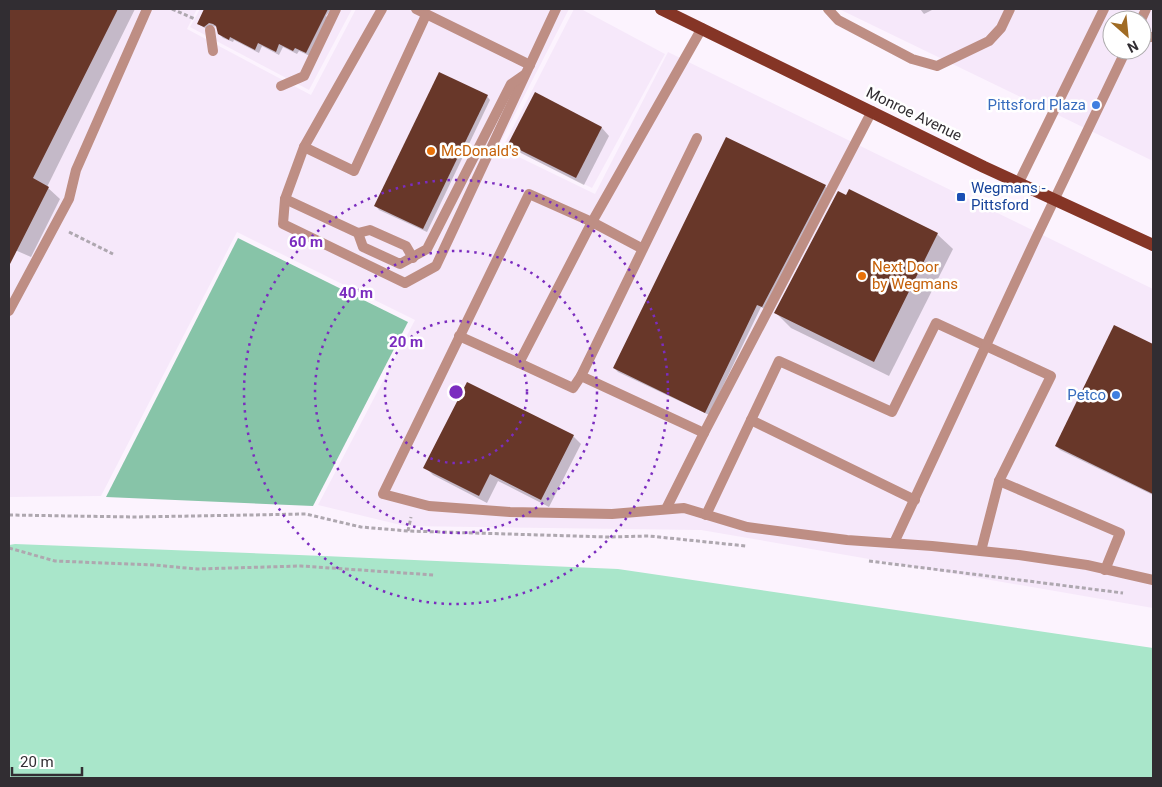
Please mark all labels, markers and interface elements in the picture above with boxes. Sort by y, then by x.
north arrow [1102,10,1152,60]
text: N [1125,37,1141,56]
street label: Monroe Avenue [863,83,965,145]
place label: Pittsford Plaza [988,96,1086,114]
marker: Pittsford Plaza [1090,99,1102,111]
place label: McDonald's [441,142,519,160]
marker: McDonald's [425,145,437,157]
place label: Wegmans - Pittsford [971,179,1046,214]
marker: Wegmans - Pittsford [955,191,967,203]
text: 60 m [289,233,323,251]
place label: Next Door by Wegmans [872,258,958,293]
marker: Next Door by Wegmans [856,270,868,282]
text: 40 m [339,284,373,302]
text: 20 m [389,333,423,351]
centre of rings [447,383,465,401]
place label: Petco [1067,386,1106,404]
marker: Petco [1110,389,1122,401]
scale bar [12,744,82,776]
text: 20 m [20,753,54,771]

